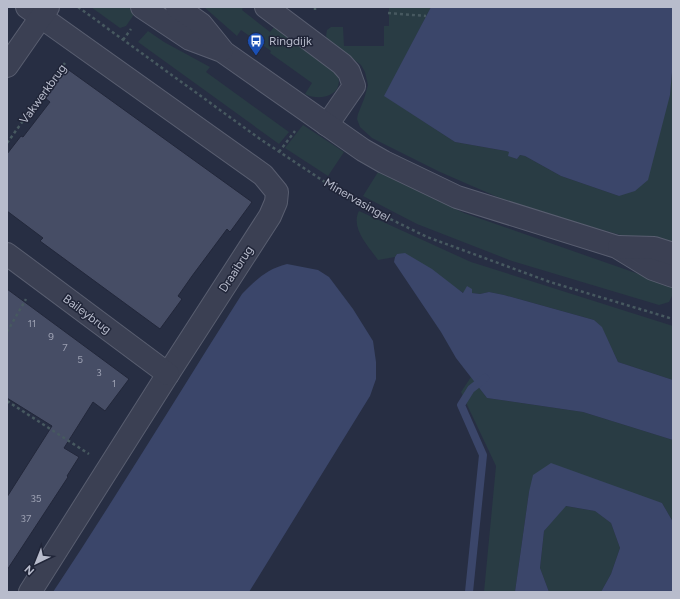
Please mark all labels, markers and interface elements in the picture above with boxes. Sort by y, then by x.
bus stop icon: Ringdijk [246,31,266,56]
place label: Ringdijk [269,34,312,48]
street label: Vakwerkbrug [17,61,69,127]
street label: Minervasingel [322,175,392,225]
street label: Draaibrug [216,243,256,295]
street label: Baileybrug [60,291,114,337]
house number: 11 [28,317,36,330]
house number: 9 [48,330,54,343]
house number: 7 [62,341,68,354]
house number: 5 [77,353,83,366]
house number: 3 [96,366,102,379]
house number: 1 [112,377,116,390]
house number: 35 [30,492,42,505]
house number: 37 [21,512,32,525]
north arrow [16,543,56,583]
text: N [22,562,37,578]

